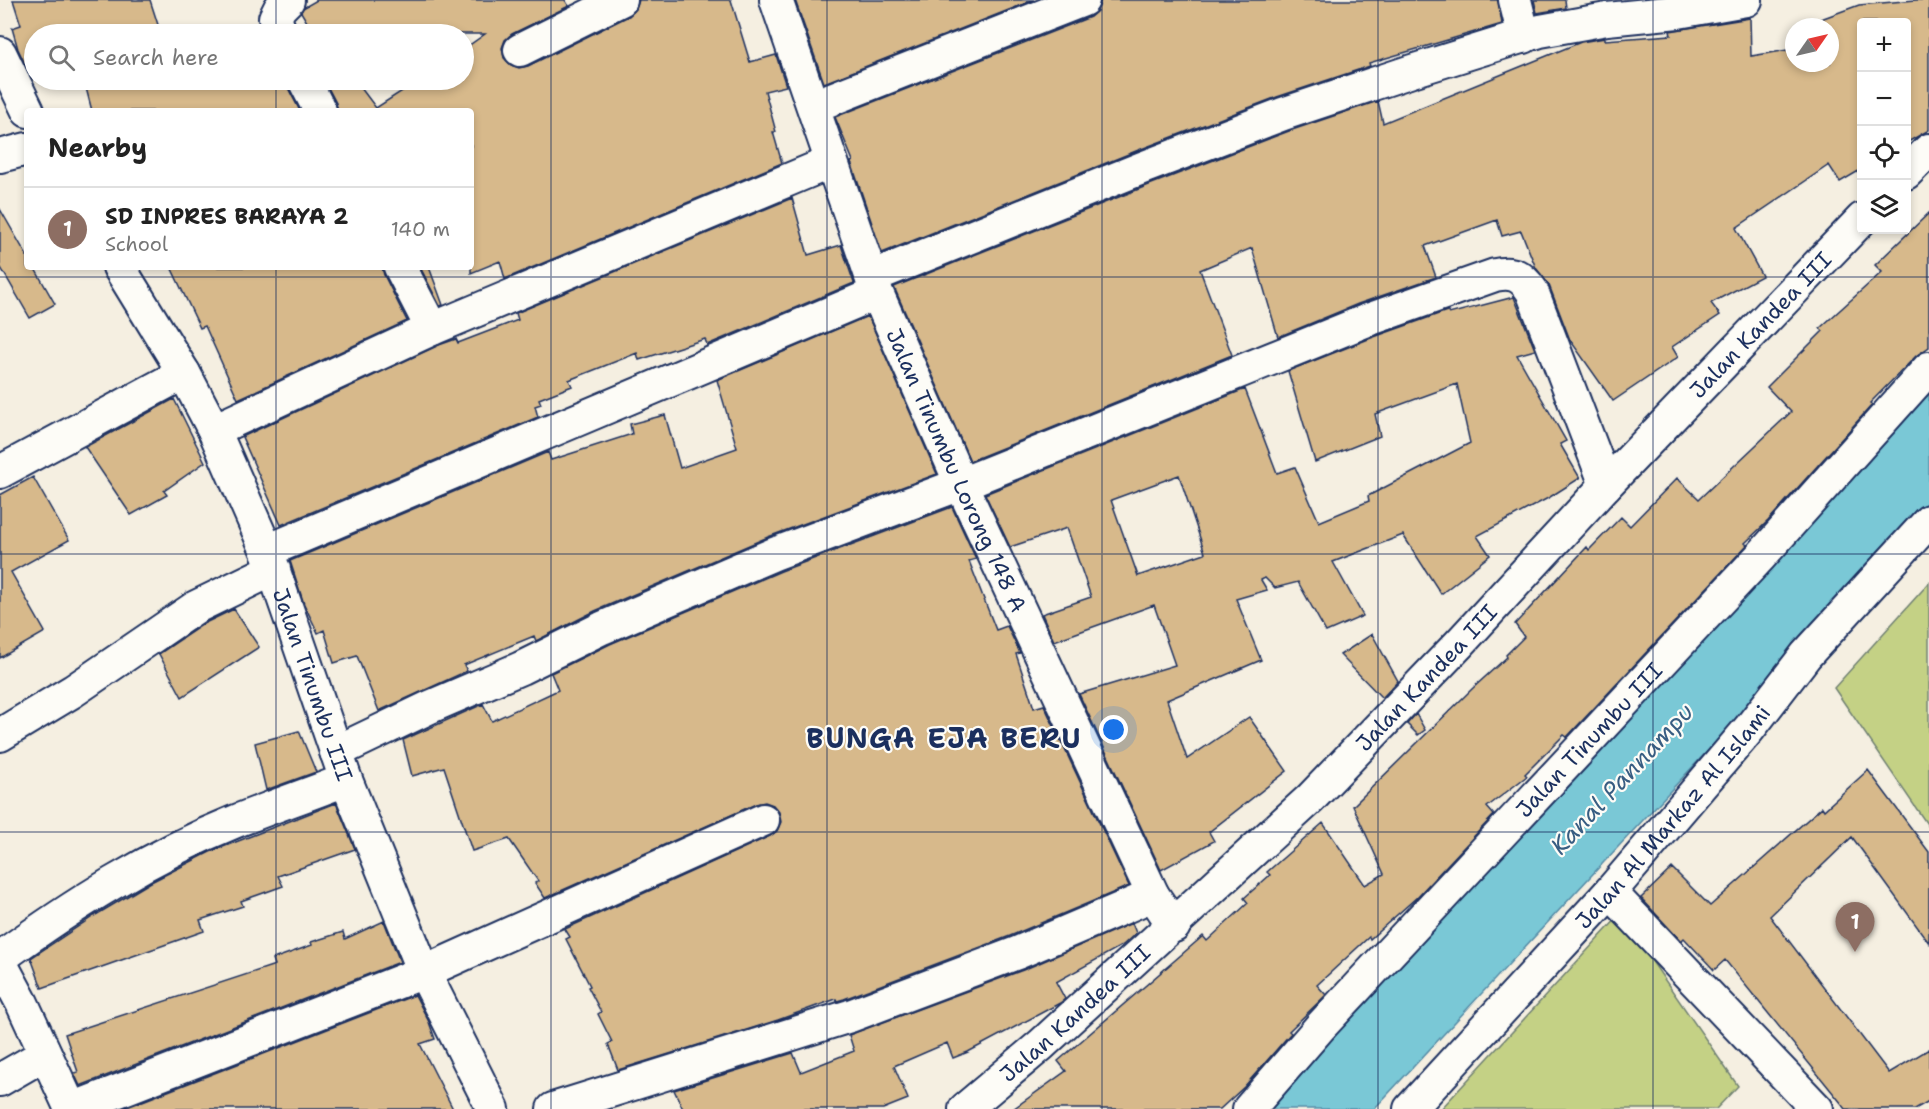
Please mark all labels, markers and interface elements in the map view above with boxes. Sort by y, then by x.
north arrow [1785,18,1839,72]
map controls [1857,18,1911,234]
button: + [1857,18,1911,72]
search box [24,24,474,90]
icon: search [45,41,78,74]
text: Search here [93,43,219,72]
button: − [1857,72,1911,126]
button: locate [1857,126,1911,180]
text: Nearby [48,130,147,165]
button: layers [1857,180,1911,234]
text: SD INPRES BARAYA 2 [105,202,349,231]
text: 1 [63,216,72,242]
text: 140 m [391,216,450,242]
text: School [105,231,168,257]
street label: Jalan Kandea III [1683,245,1838,404]
street label: Jalan Tinumbu Lorong 148 A [879,324,1033,617]
street label: Jalan Tinumbu III [266,584,359,785]
street label: Jalan Kandea III [1350,598,1504,758]
street label: Jalan Tinumbu III [1510,656,1669,824]
water label: Kanal Pannampu [1543,696,1701,862]
street label: Jalan Al Markaz Al Islami [1569,699,1777,935]
your location [1099,715,1128,744]
district label: BUNGA EJA BERU [806,719,1082,757]
pin: 1 [1836,902,1874,952]
street label: Jalan Kandea III [994,938,1157,1089]

